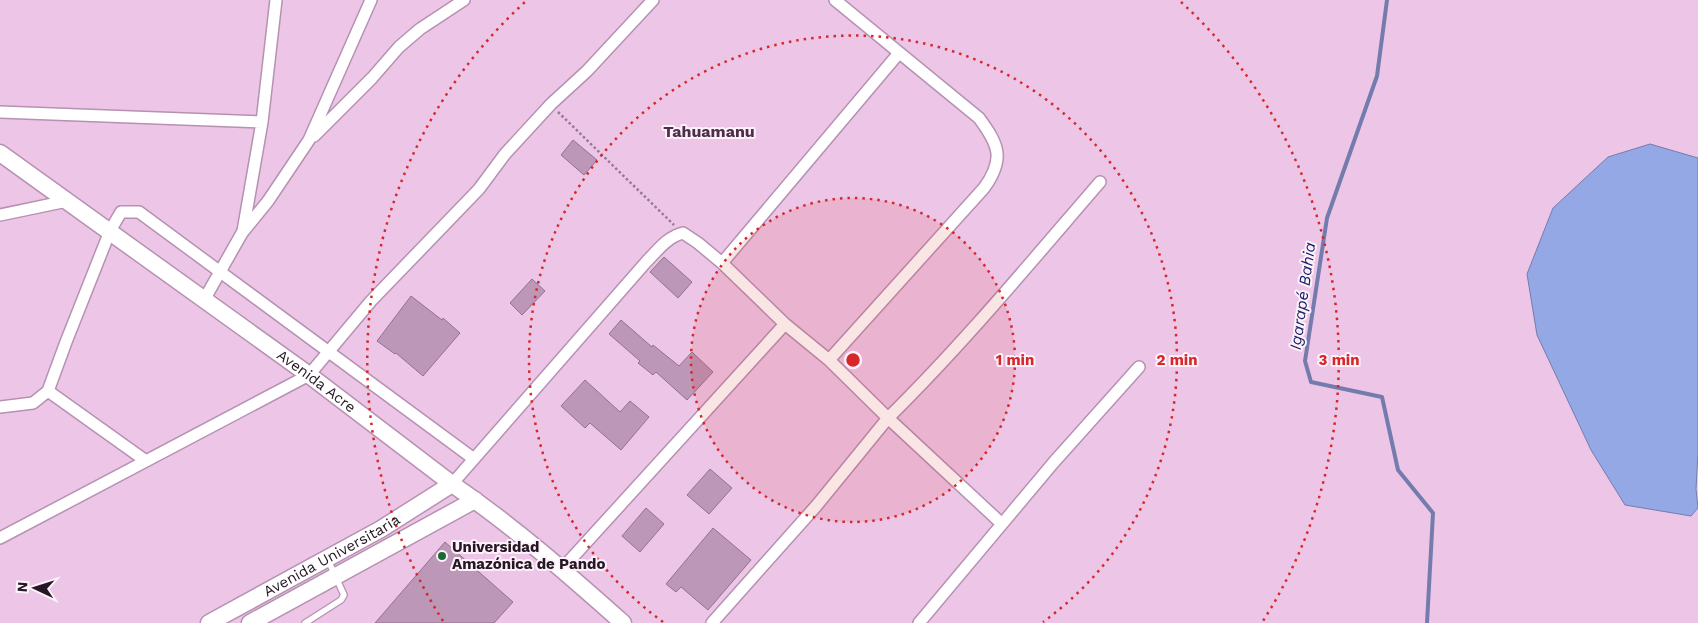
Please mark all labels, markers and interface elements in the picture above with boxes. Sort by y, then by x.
district label: Tahuamanu [663,122,755,141]
water label: Igarapé Bahia [1286,241,1319,351]
street label: Avenida Acre [273,346,359,416]
centre of rings [844,351,862,369]
text: 1 min [996,351,1034,369]
text: 2 min [1156,351,1198,369]
text: 3 min [1319,351,1359,369]
street label: Avenida Universitaria [260,510,404,601]
place label: Universidad Amazónica de Pando [452,538,605,573]
marker: Universidad Amazónica de Pando [436,550,448,562]
north arrow [10,563,60,613]
text: N [14,581,30,593]

